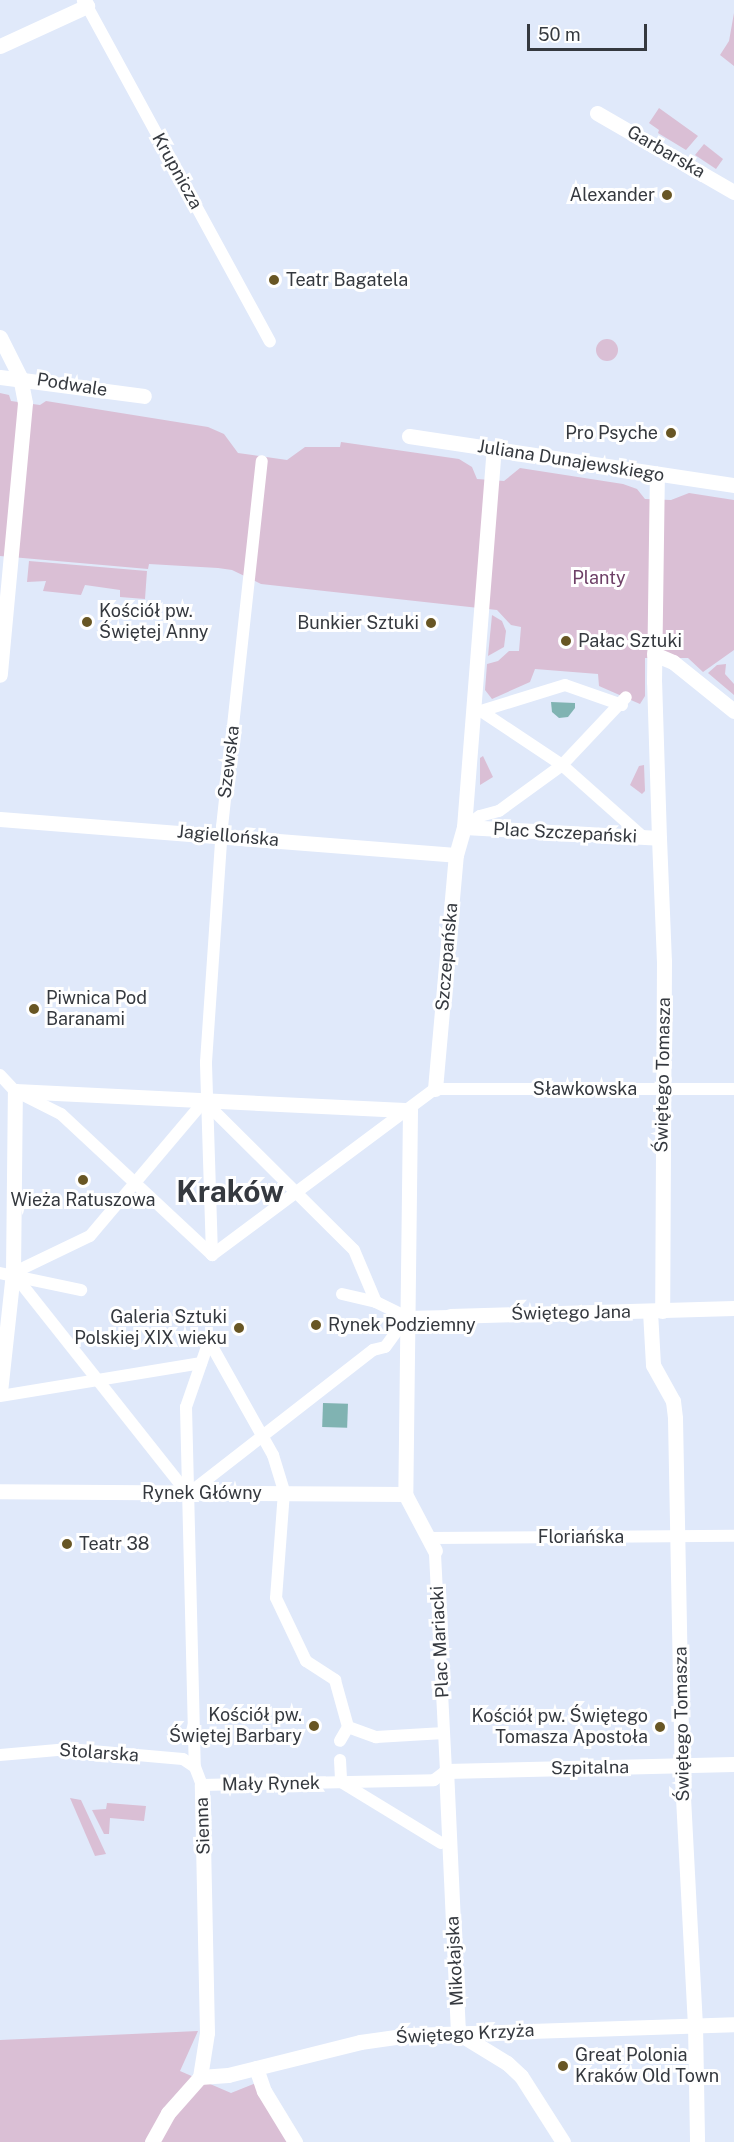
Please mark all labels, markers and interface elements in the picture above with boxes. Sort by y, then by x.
scale bar [530,12,650,50]
text: 50 m [538,24,581,45]
street label: Garbarska [623,121,709,183]
street label: Krupnicza [147,129,207,213]
place label: Alexander [570,184,655,206]
marker: Alexander [660,188,674,202]
place label: Teatr Bagatela [286,269,408,291]
marker: Teatr Bagatela [267,273,281,287]
street label: Podwale [35,369,109,401]
place label: Pro Psyche [565,422,658,444]
marker: Pro Psyche [662,424,680,442]
street label: Juliana Dunajewskiego [476,436,666,486]
park label: Planty [572,567,626,589]
place label: Kościół pw. Świętej Anny [99,601,208,644]
place label: Bunkier Sztuki [297,612,419,634]
marker: Kościół pw. Świętej Anny [80,615,94,629]
marker: Bunkier Sztuki [424,616,438,630]
place label: Pałac Sztuki [578,630,682,652]
marker: Pałac Sztuki [559,634,573,648]
street label: Szewska [214,724,244,800]
street label: Plac Szczepański [492,818,638,848]
street label: Jagiellońska [176,821,280,851]
street label: Szczepańska [432,902,462,1012]
place label: Piwnica Pod Baranami [46,988,147,1030]
street label: Świętego Tomasza [651,997,675,1153]
marker: Piwnica Pod Baranami [27,1002,41,1016]
street label: Sławkowska [533,1078,637,1100]
marker: Wieża Ratuszowa [76,1173,90,1187]
district label: Kraków [176,1173,284,1209]
place label: Wieża Ratuszowa [10,1189,156,1211]
street label: Świętego Jana [511,1301,631,1325]
place label: Galeria Sztuki Polskiej XIX wieku [74,1307,227,1350]
place label: Rynek Podziemny [328,1314,476,1336]
marker: Rynek Podziemny [309,1318,323,1332]
marker: Galeria Sztuki Polskiej XIX wieku [232,1321,246,1335]
street label: Rynek Główny [142,1482,262,1504]
street label: Floriańska [538,1526,624,1548]
place label: Teatr 38 [79,1533,149,1555]
marker: Teatr 38 [60,1537,74,1551]
street label: Plac Mariacki [426,1585,454,1699]
street label: Świętego Tomasza [670,1646,694,1802]
place label: Kościół pw. Świętej Barbary [169,1705,302,1748]
place label: Kościół pw. Świętego Tomasza Apostoła [471,1706,648,1748]
marker: Kościół pw. Świętej Barbary [307,1719,321,1733]
marker: Kościół pw. Świętego Tomasza Apostoła [653,1720,667,1734]
street label: Stolarska [58,1739,140,1767]
street label: Szpitalna [551,1757,629,1779]
street label: Mały Rynek [222,1772,320,1796]
street label: Sienna [191,1797,215,1855]
street label: Mikołajska [442,1915,468,2007]
street label: Świętego Krzyża [395,2020,535,2048]
place label: Great Polonia Kraków Old Town [575,2045,719,2088]
marker: Great Polonia Kraków Old Town [556,2059,570,2073]

